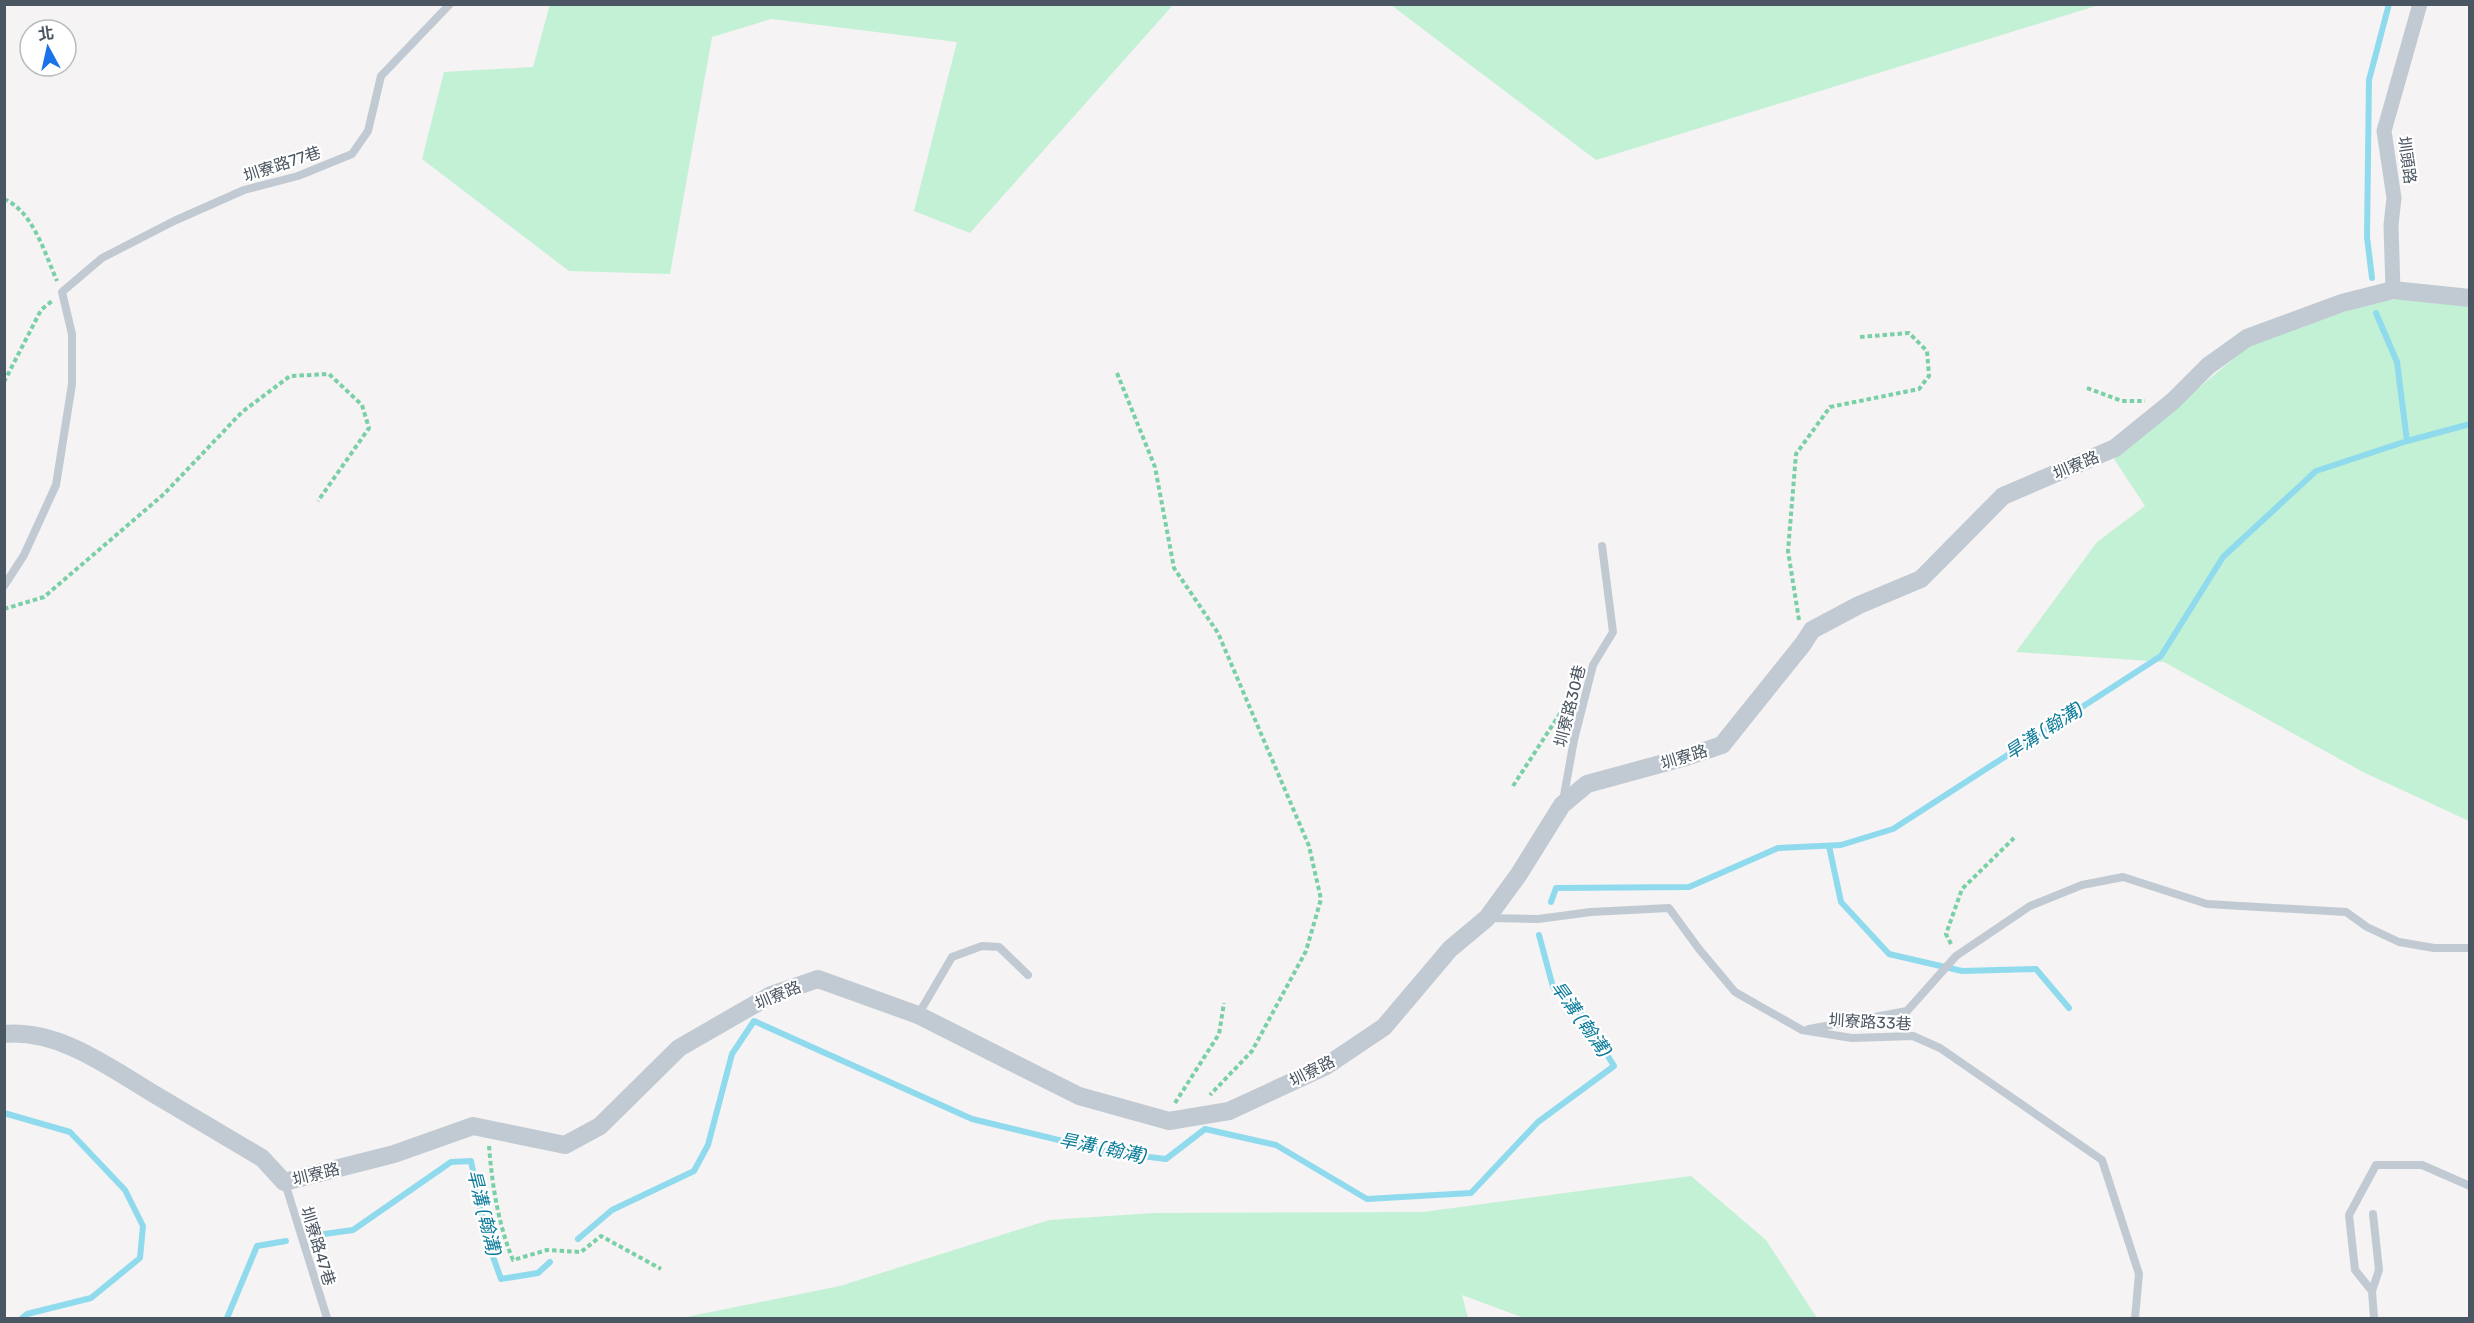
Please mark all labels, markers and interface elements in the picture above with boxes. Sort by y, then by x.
north arrow [18,18,78,78]
text: 北 [37,23,55,44]
street label: 圳頭路 [2394,135,2420,185]
street label: 圳寮路77巷 [241,143,323,185]
street label: 圳寮路 [2050,447,2102,483]
street label: 圳寮路30巷 [1551,663,1589,749]
water label: 旱溝 (翰溝) [2001,698,2087,764]
street label: 圳寮路 [1658,741,1710,773]
street label: 圳寮路 [752,977,804,1013]
water label: 旱溝 (翰溝) [1546,977,1616,1061]
street label: 圳寮路33巷 [1828,1010,1912,1034]
street label: 圳寮路 [1286,1052,1338,1090]
water label: 旱溝 (翰溝) [1057,1129,1149,1167]
street label: 圳寮路 [290,1159,342,1189]
water label: 旱溝 (翰溝) [463,1167,505,1259]
street label: 圳寮路47巷 [297,1204,339,1288]

